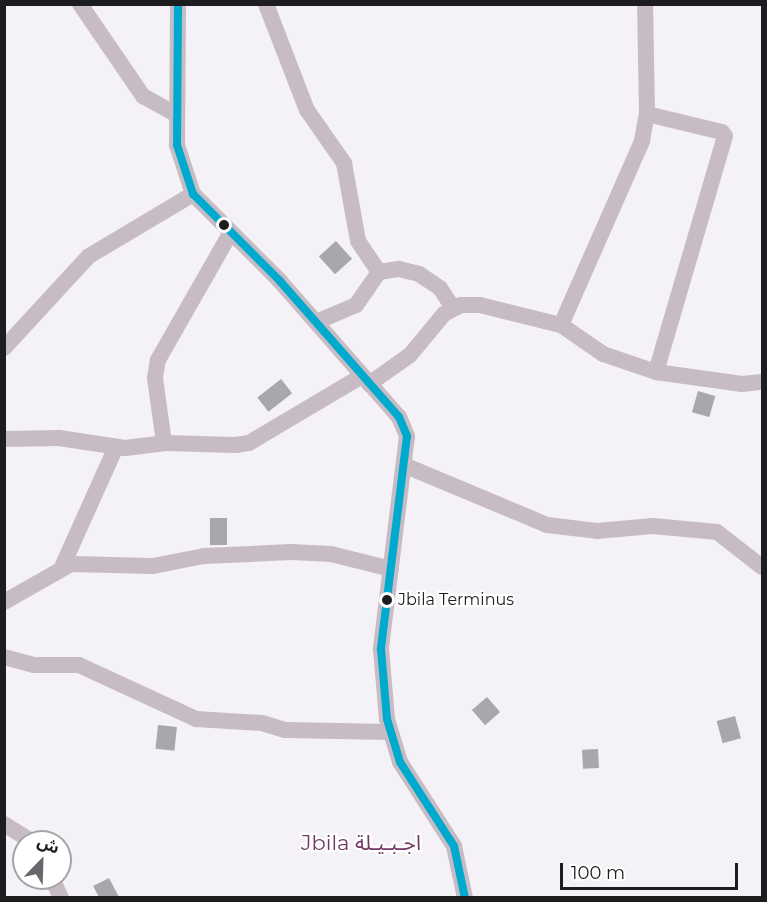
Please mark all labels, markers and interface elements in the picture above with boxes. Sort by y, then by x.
unlabelled marker [218,219,230,231]
place label: Jbila Terminus [398,590,514,610]
marker: Jbila Terminus [381,594,393,606]
north arrow [12,830,72,890]
district label: Jbila اجـبـيـلة [301,830,421,856]
text: ش [35,832,62,858]
scale bar [563,851,742,889]
text: 100 m [571,862,625,884]

